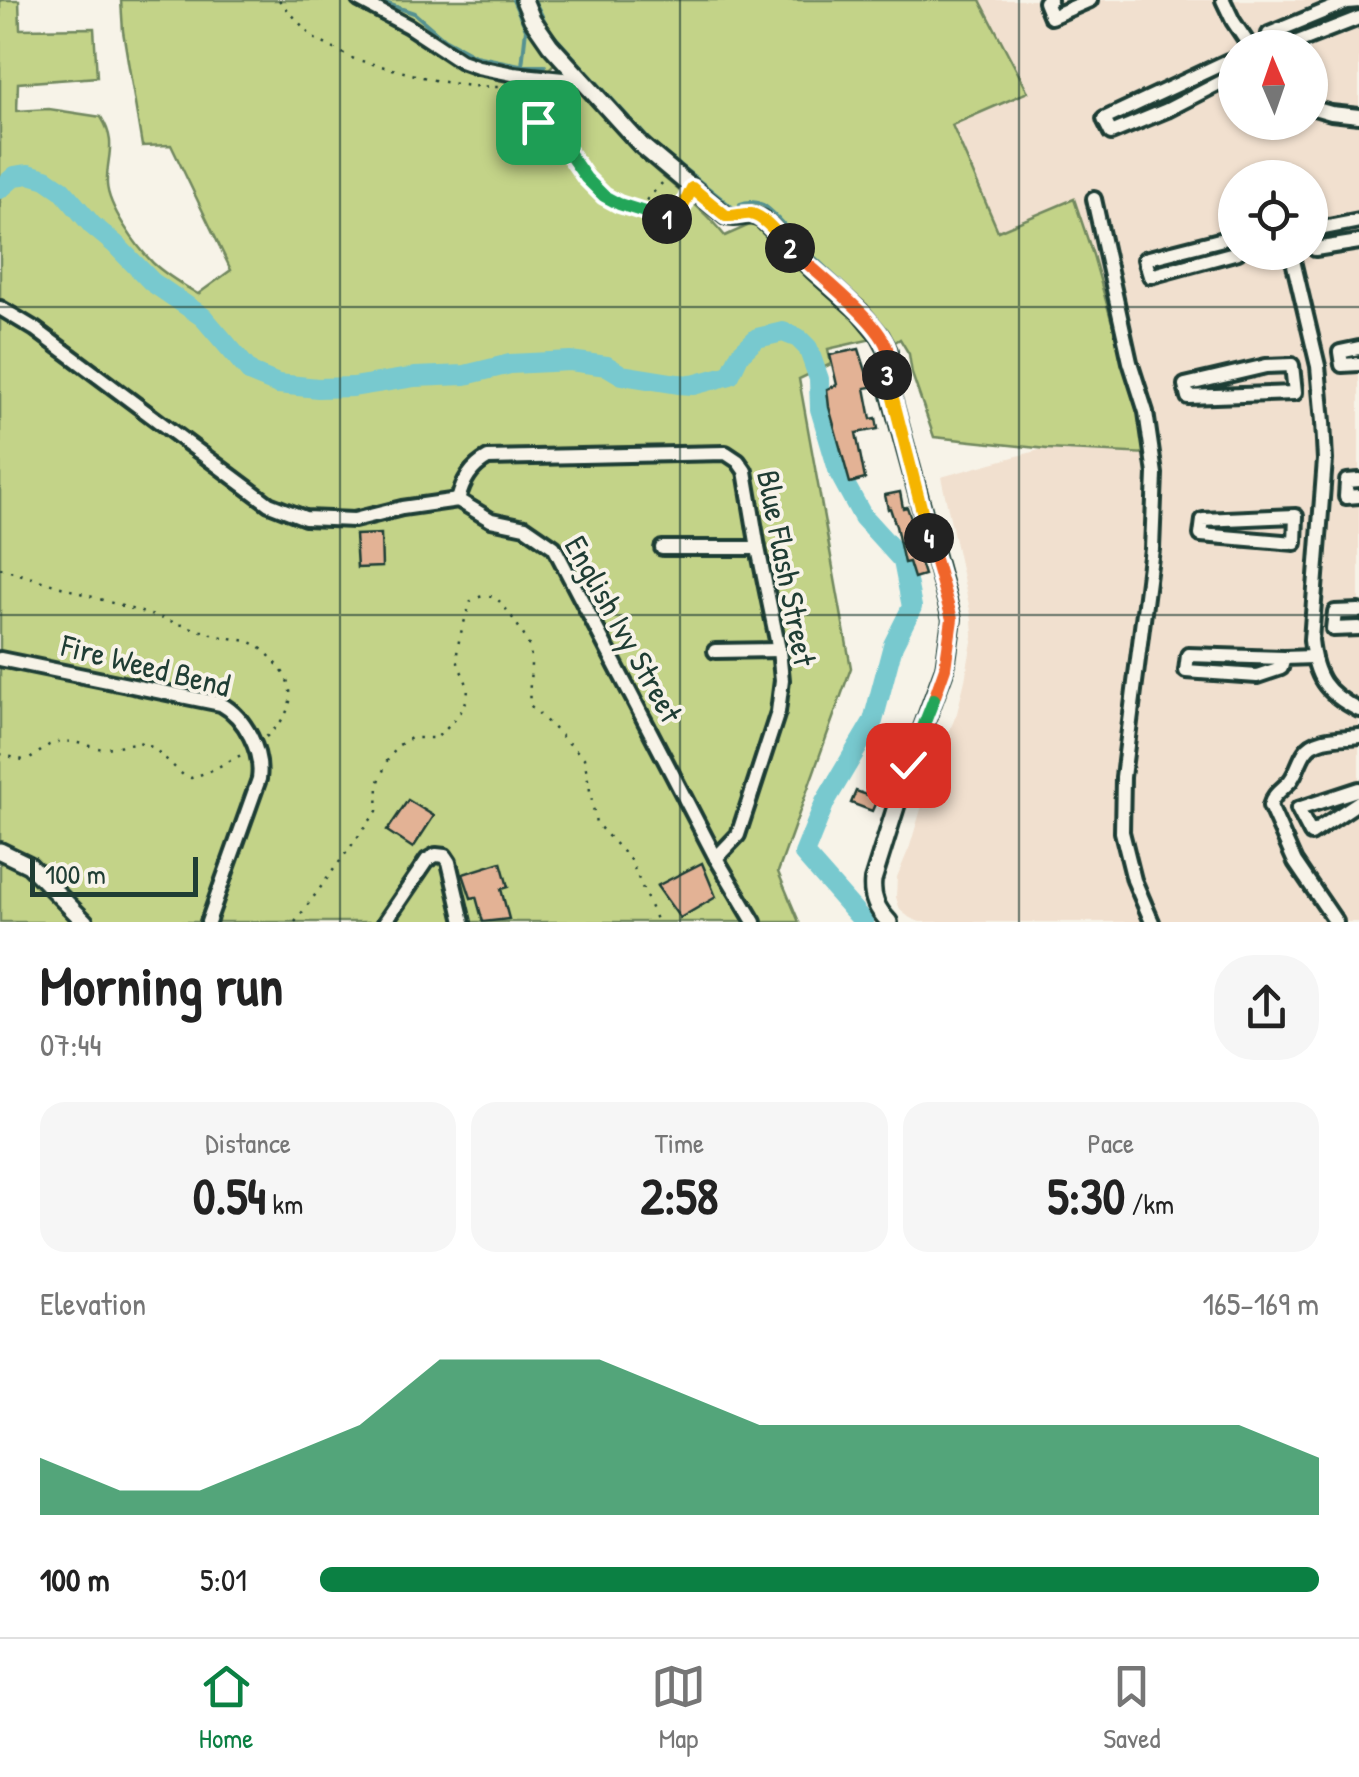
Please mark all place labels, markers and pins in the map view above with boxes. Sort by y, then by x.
pin [496,80,581,165]
pin: 1 [642,194,692,244]
pin: 2 [765,223,815,273]
pin: 3 [862,350,912,400]
pin: 4 [904,513,954,563]
pin [866,723,951,808]

